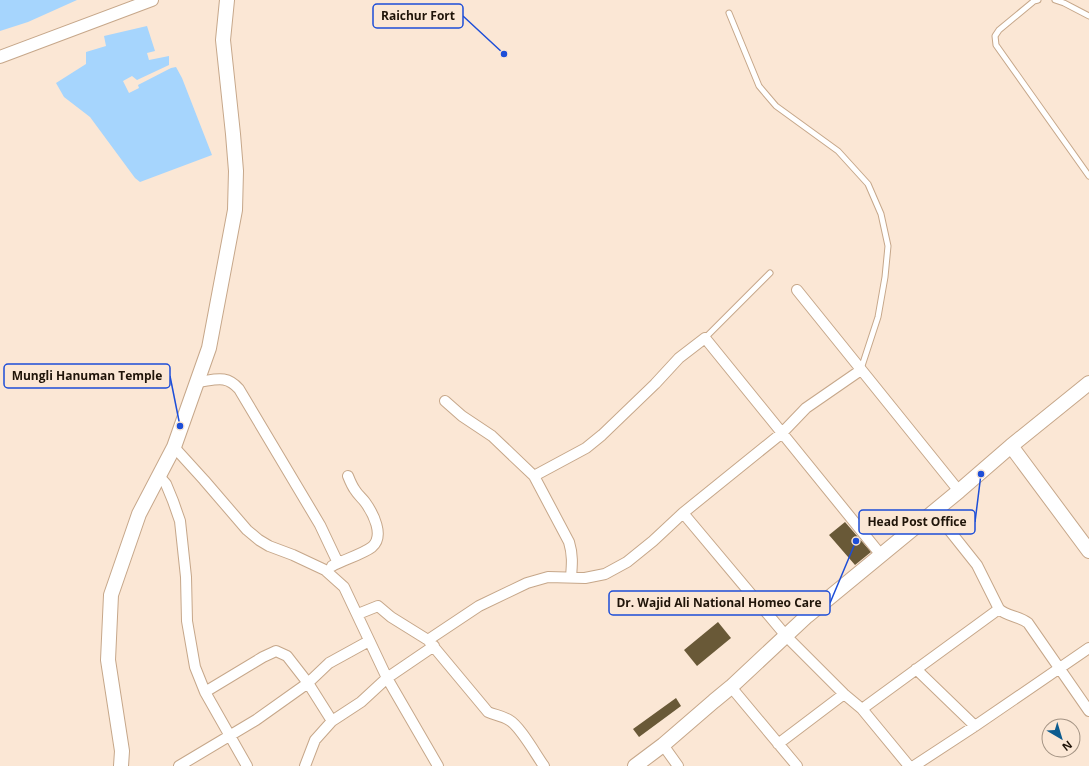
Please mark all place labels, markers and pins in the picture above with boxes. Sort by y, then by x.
callout: Raichur Fort [373,4,463,28]
callout: Mungli Hanuman Temple [4,364,170,388]
callout: Head Post Office [859,510,975,534]
callout: Dr. Wajid Ali National Homeo Care [609,591,830,615]

